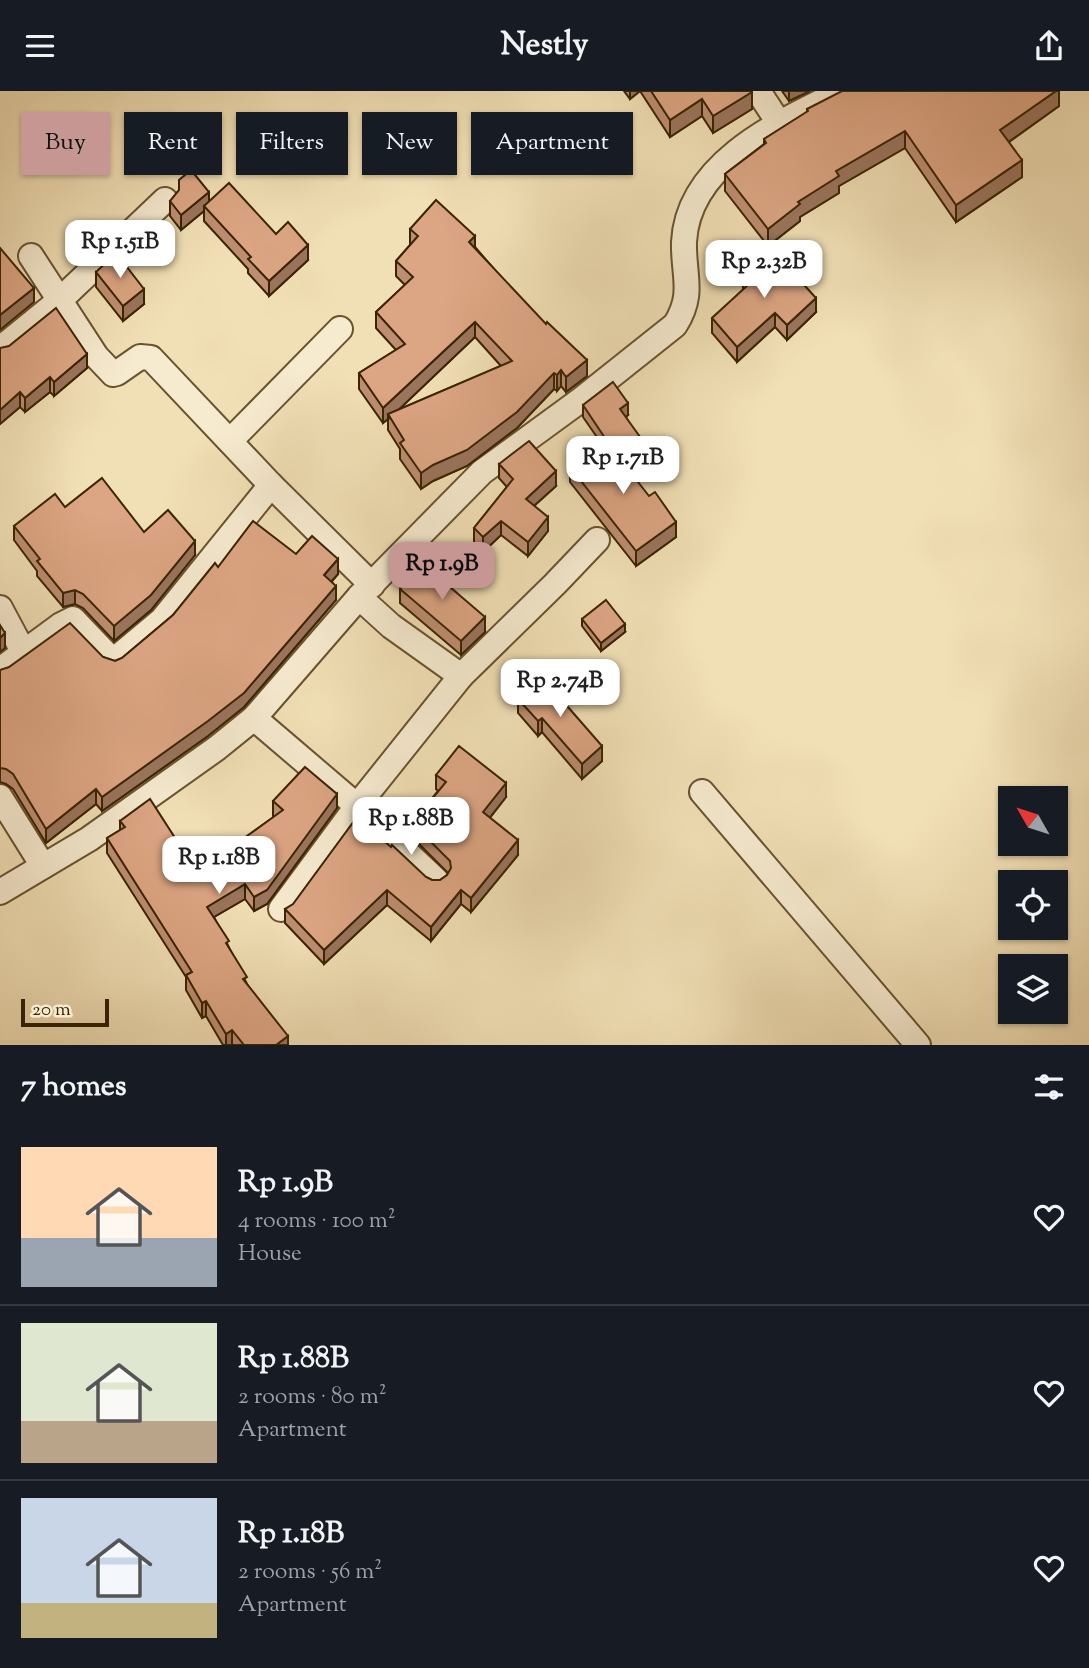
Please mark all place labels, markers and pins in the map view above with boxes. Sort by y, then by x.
pin: Rp 1.51B [48,221,192,280]
pin: Rp 2.32B [692,241,836,300]
pin: Rp 1.71B [551,437,695,496]
pin: Rp 1.9B [377,543,507,602]
pin: Rp 2.74B [488,659,632,719]
pin: Rp 1.88B [339,797,483,857]
pin: Rp 1.18B [147,837,291,896]

